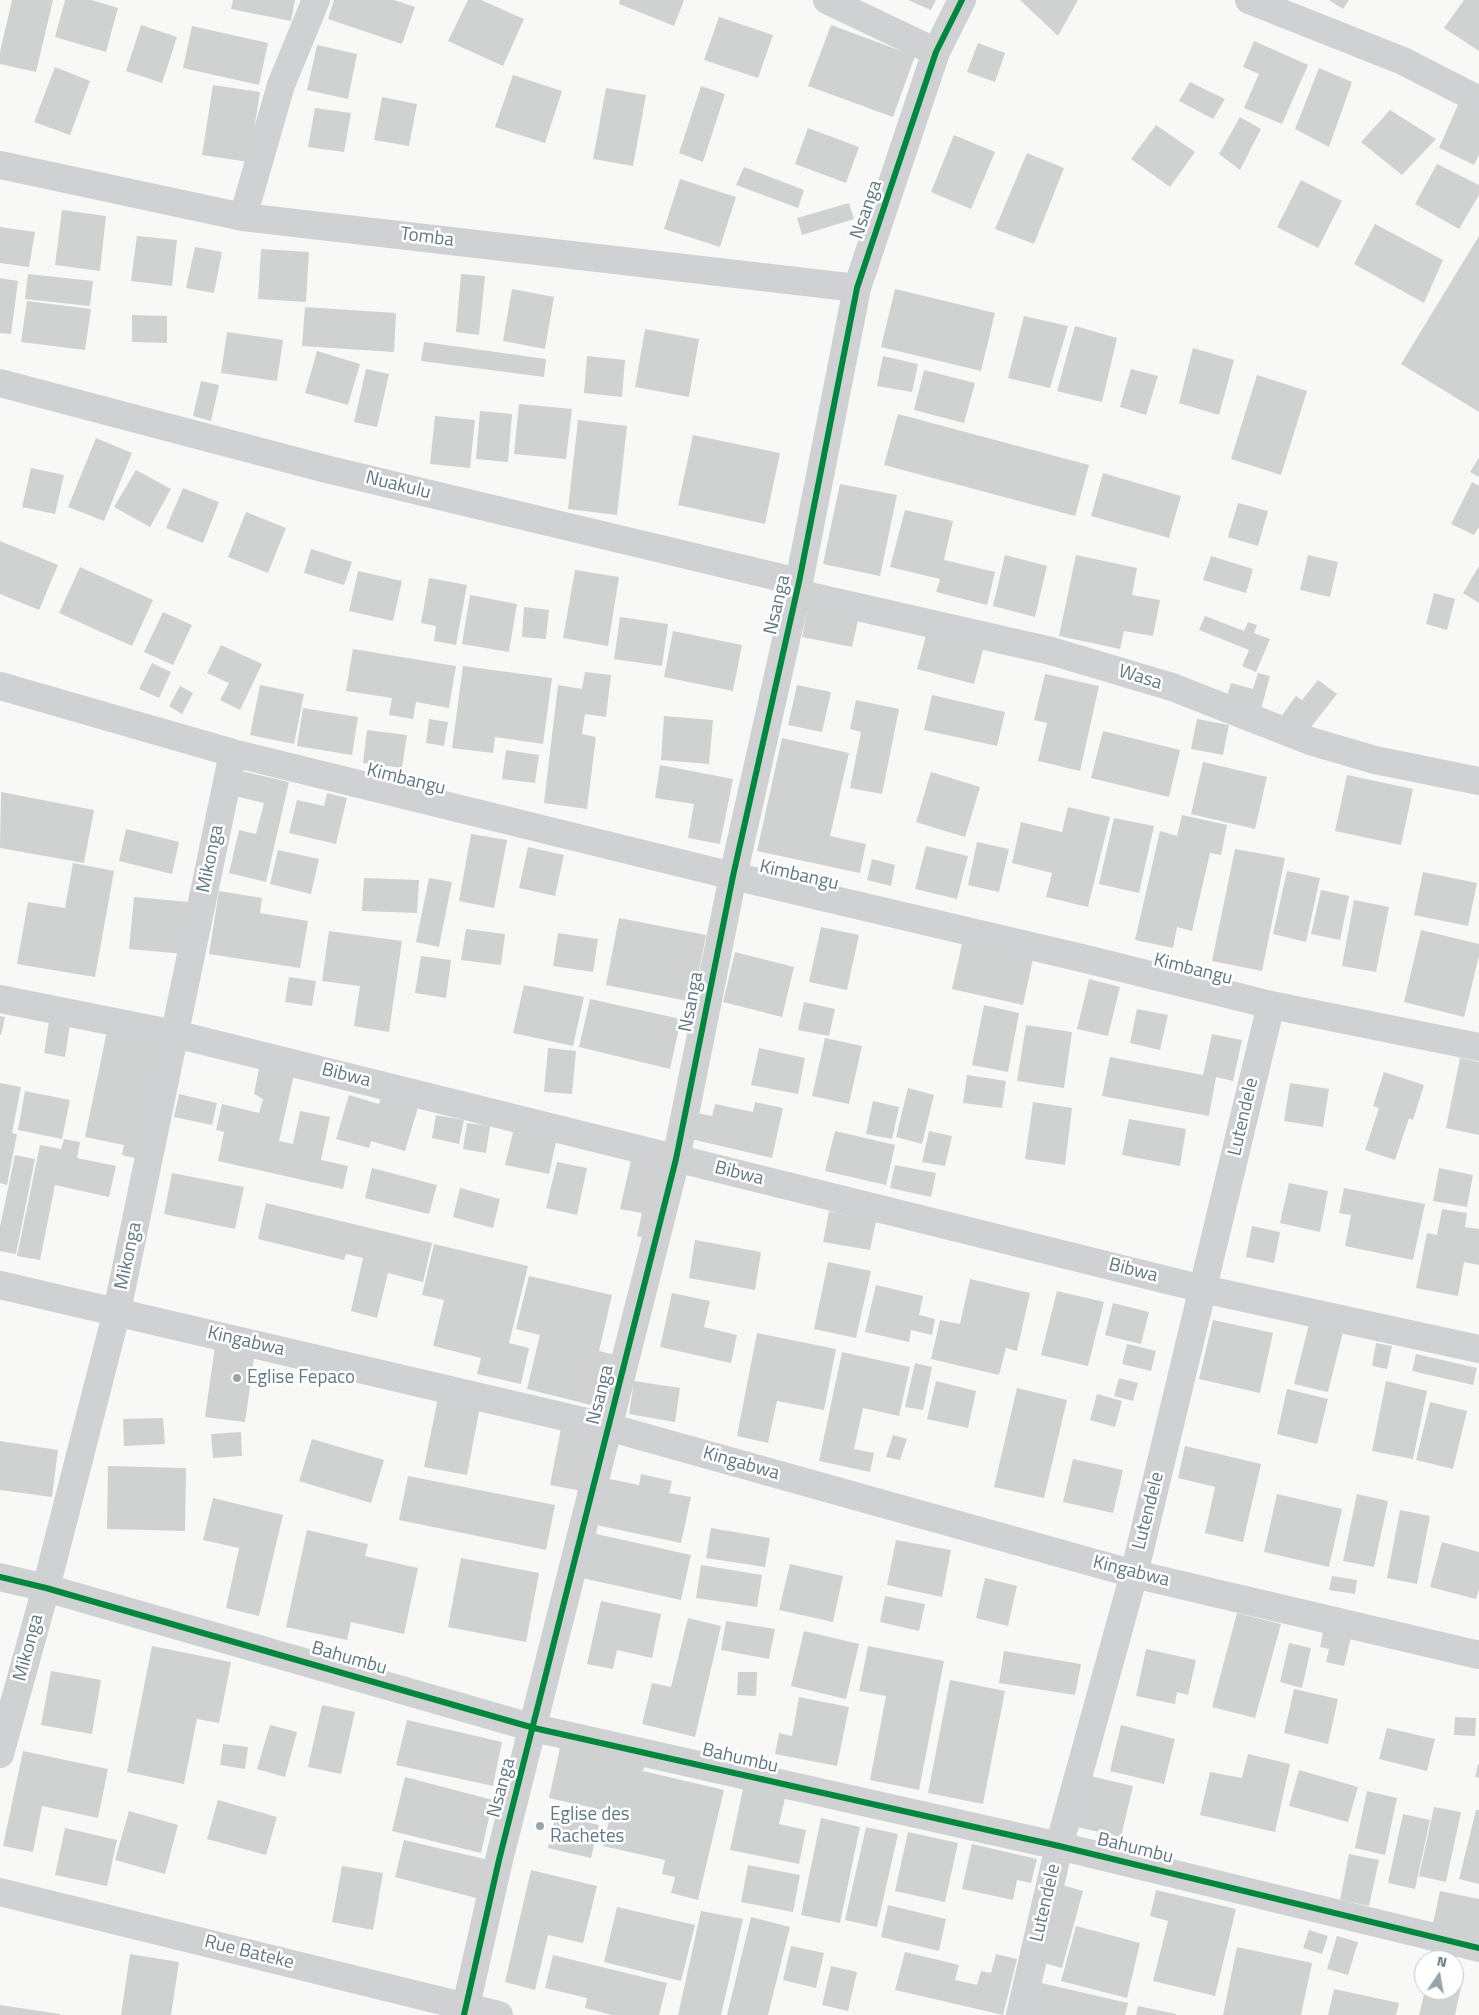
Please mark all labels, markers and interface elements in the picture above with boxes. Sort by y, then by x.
street label: Nsanga [846,178,888,242]
street label: Tomba [399,223,455,253]
street label: Nuakulu [363,467,433,505]
street label: Nsanga [760,573,796,637]
street label: Wasa [1115,661,1165,695]
street label: Kimbangu [364,759,448,801]
street label: Mikonga [193,823,229,895]
street label: Kimbangu [757,856,841,896]
street label: Kimbangu [1151,949,1235,991]
street label: Nsanga [675,970,709,1034]
street label: Bibwa [319,1059,373,1093]
street label: Lutendele [1224,1076,1264,1158]
street label: Bibwa [712,1157,766,1191]
street label: Mikonga [111,1220,147,1292]
street label: Bibwa [1106,1254,1160,1288]
street label: Kingabwa [205,1322,287,1362]
street label: Nsanga [583,1363,619,1427]
place label: Eglise Fepaco [247,1367,355,1389]
marker: Eglise Fepaco [231,1372,243,1384]
street label: Kingabwa [700,1442,782,1486]
street label: Lutendele [1128,1470,1170,1552]
street label: Kingabwa [1090,1551,1172,1593]
street label: Mikonga [9,1612,49,1684]
street label: Bahumbu [309,1637,389,1681]
street label: Bahumbu [700,1739,780,1779]
street label: Nsanga [483,1756,521,1820]
place label: Eglise des Rachetes [550,1804,630,1848]
marker: Eglise des Rachetes [534,1820,546,1832]
street label: Bahumbu [1095,1829,1175,1869]
street label: Lutendele [1026,1862,1066,1944]
street label: Rue Bateke [202,1931,296,1975]
north arrow [1414,1950,1464,2000]
text: N [1435,1950,1449,1972]

